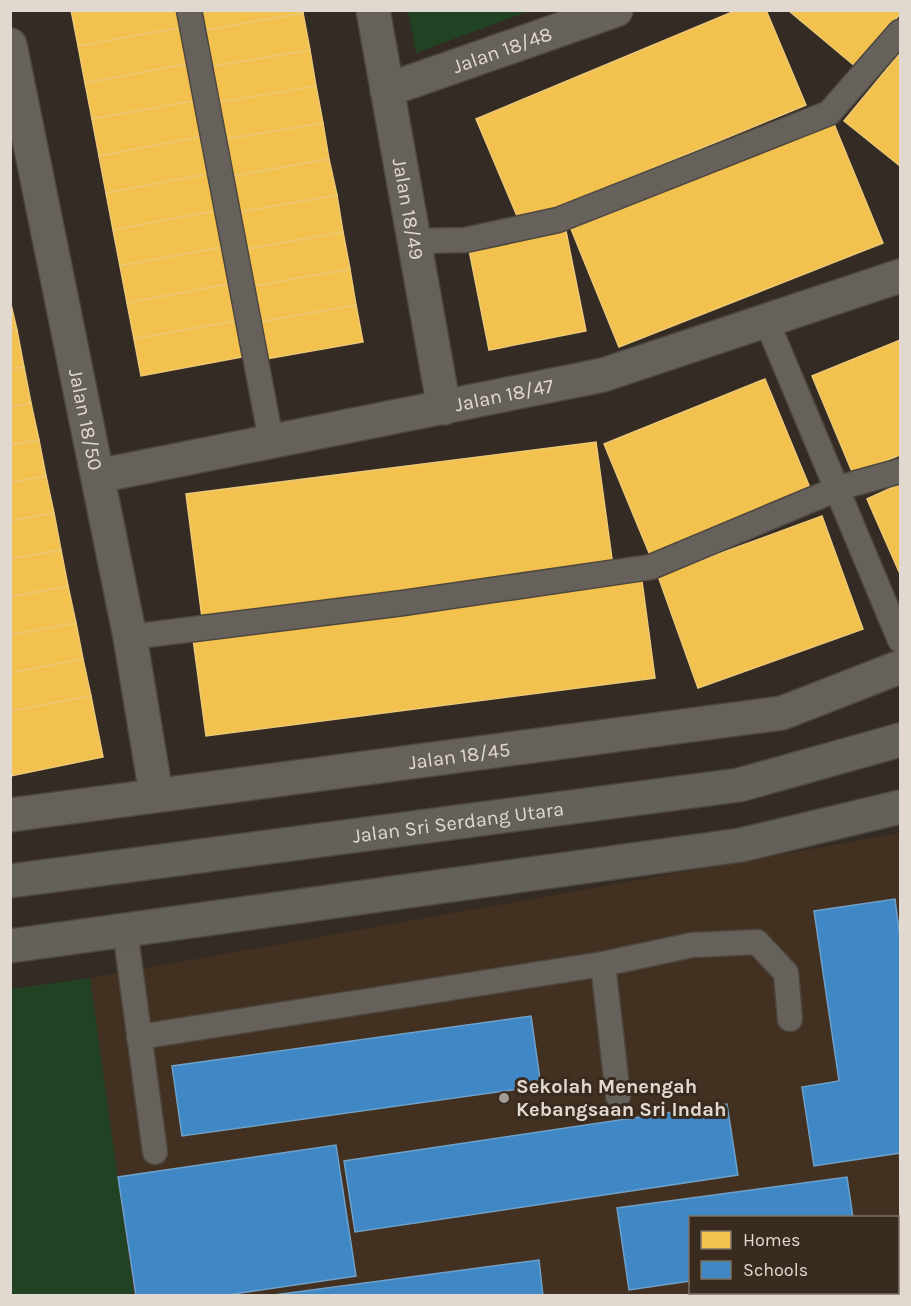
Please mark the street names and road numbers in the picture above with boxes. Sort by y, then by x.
street label: Jalan 18/48 [449,22,555,78]
street label: Jalan 18/49 [388,156,429,262]
street label: Jalan 18/50 [64,366,107,472]
street label: Jalan 18/47 [452,374,556,416]
street label: Jalan 18/45 [407,738,511,774]
street label: Jalan Sri Serdang Utara [351,797,565,847]

